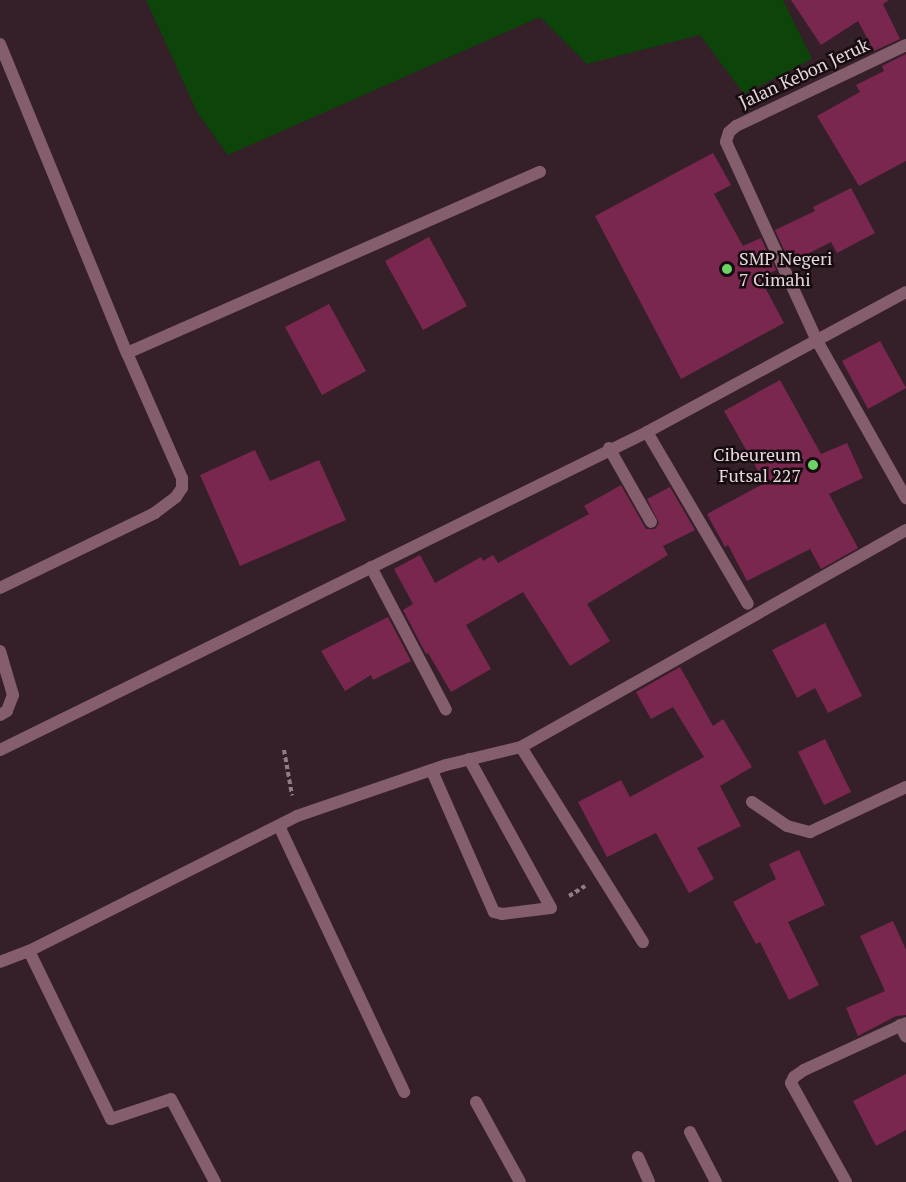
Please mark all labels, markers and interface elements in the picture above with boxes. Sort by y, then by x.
street label: Jalan Kebon Jeruk [735,33,873,113]
place label: SMP Negeri 7 Cimahi [739,248,832,290]
marker: SMP Negeri 7 Cimahi [720,262,734,276]
place label: Cibeureum Futsal 227 [713,444,801,486]
marker: Cibeureum Futsal 227 [806,458,820,472]

